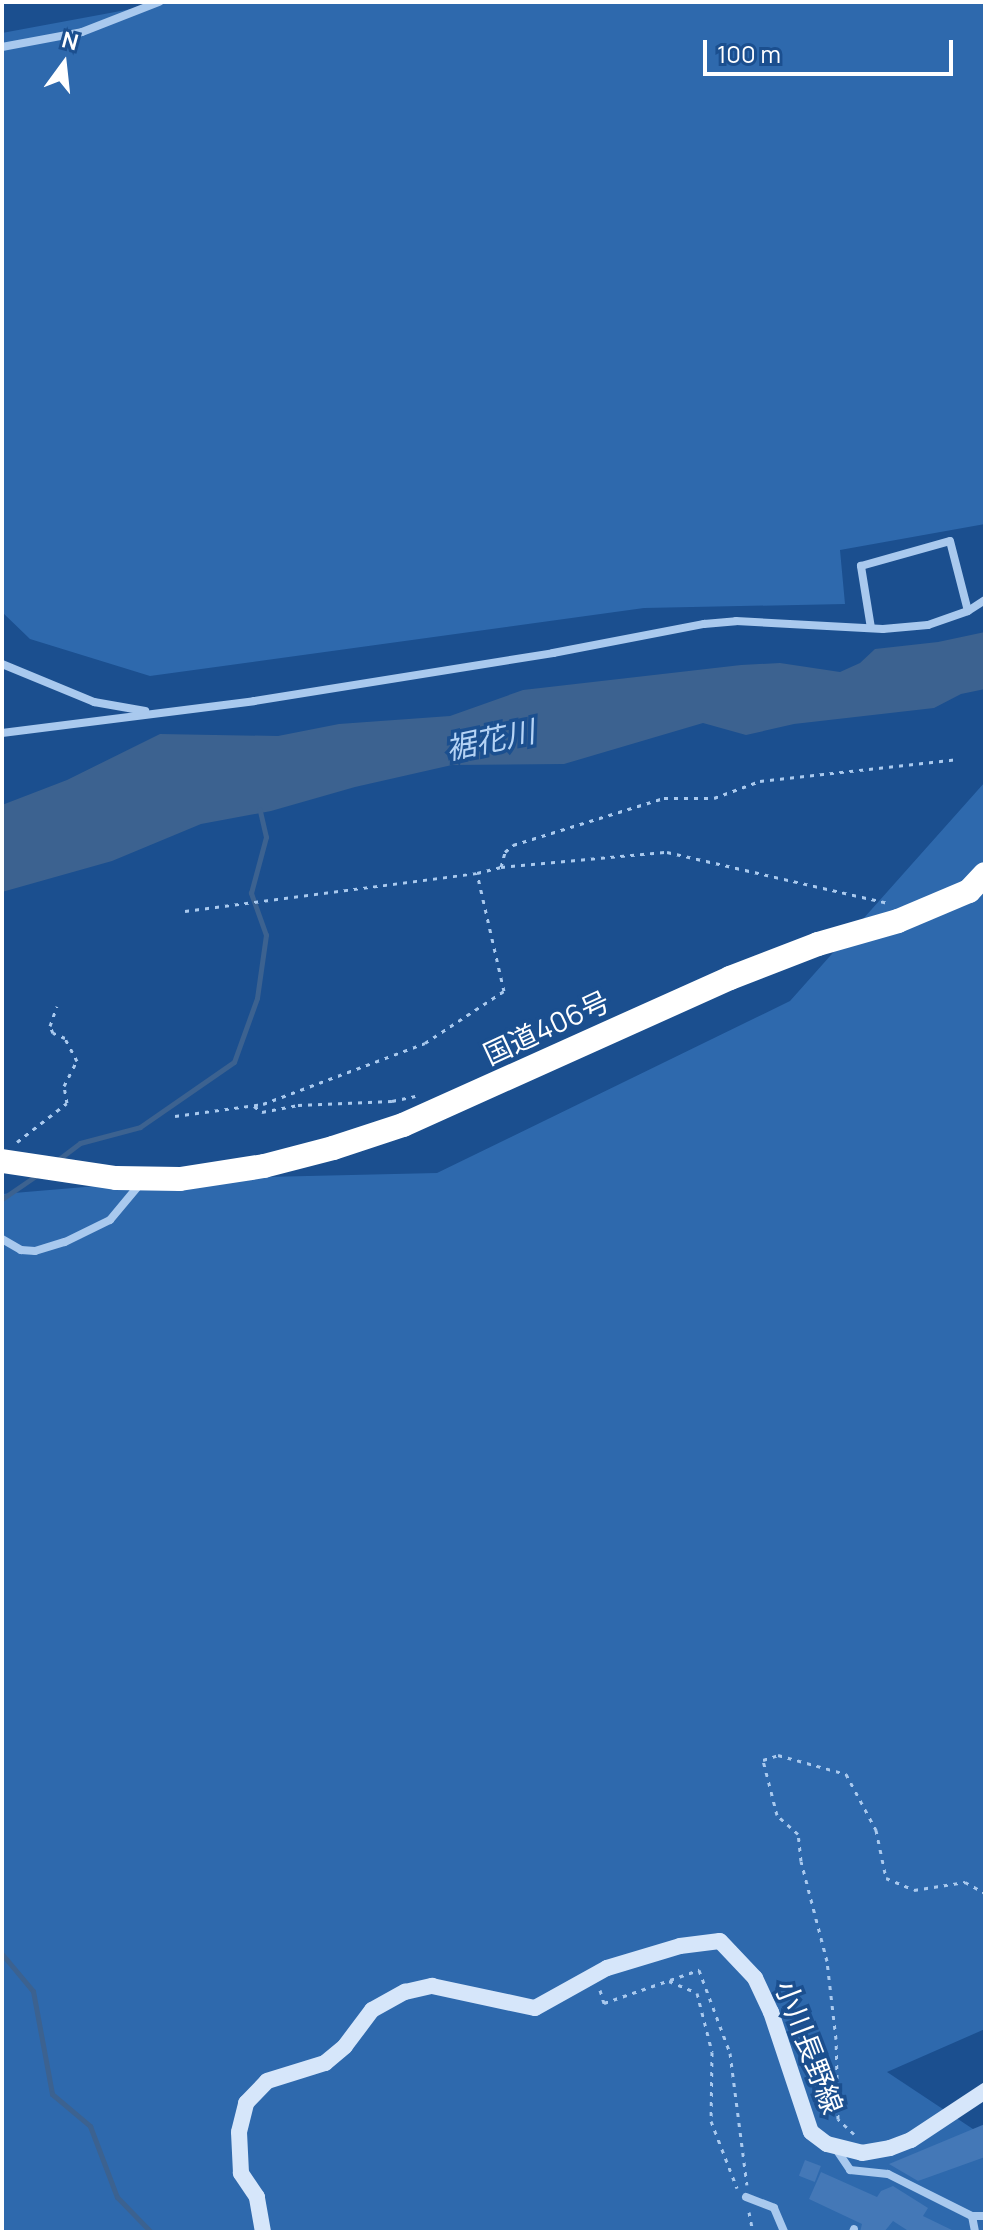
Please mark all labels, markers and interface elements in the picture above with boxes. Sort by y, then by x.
north arrow [24,24,104,104]
text: N [59,24,82,57]
scale bar [707,24,957,74]
text: 100 m [717,37,781,70]
water label: 裾花川 [442,713,538,767]
street label: 国道406号 [478,983,614,1071]
street label: 小川長野線 [769,1976,851,2118]

